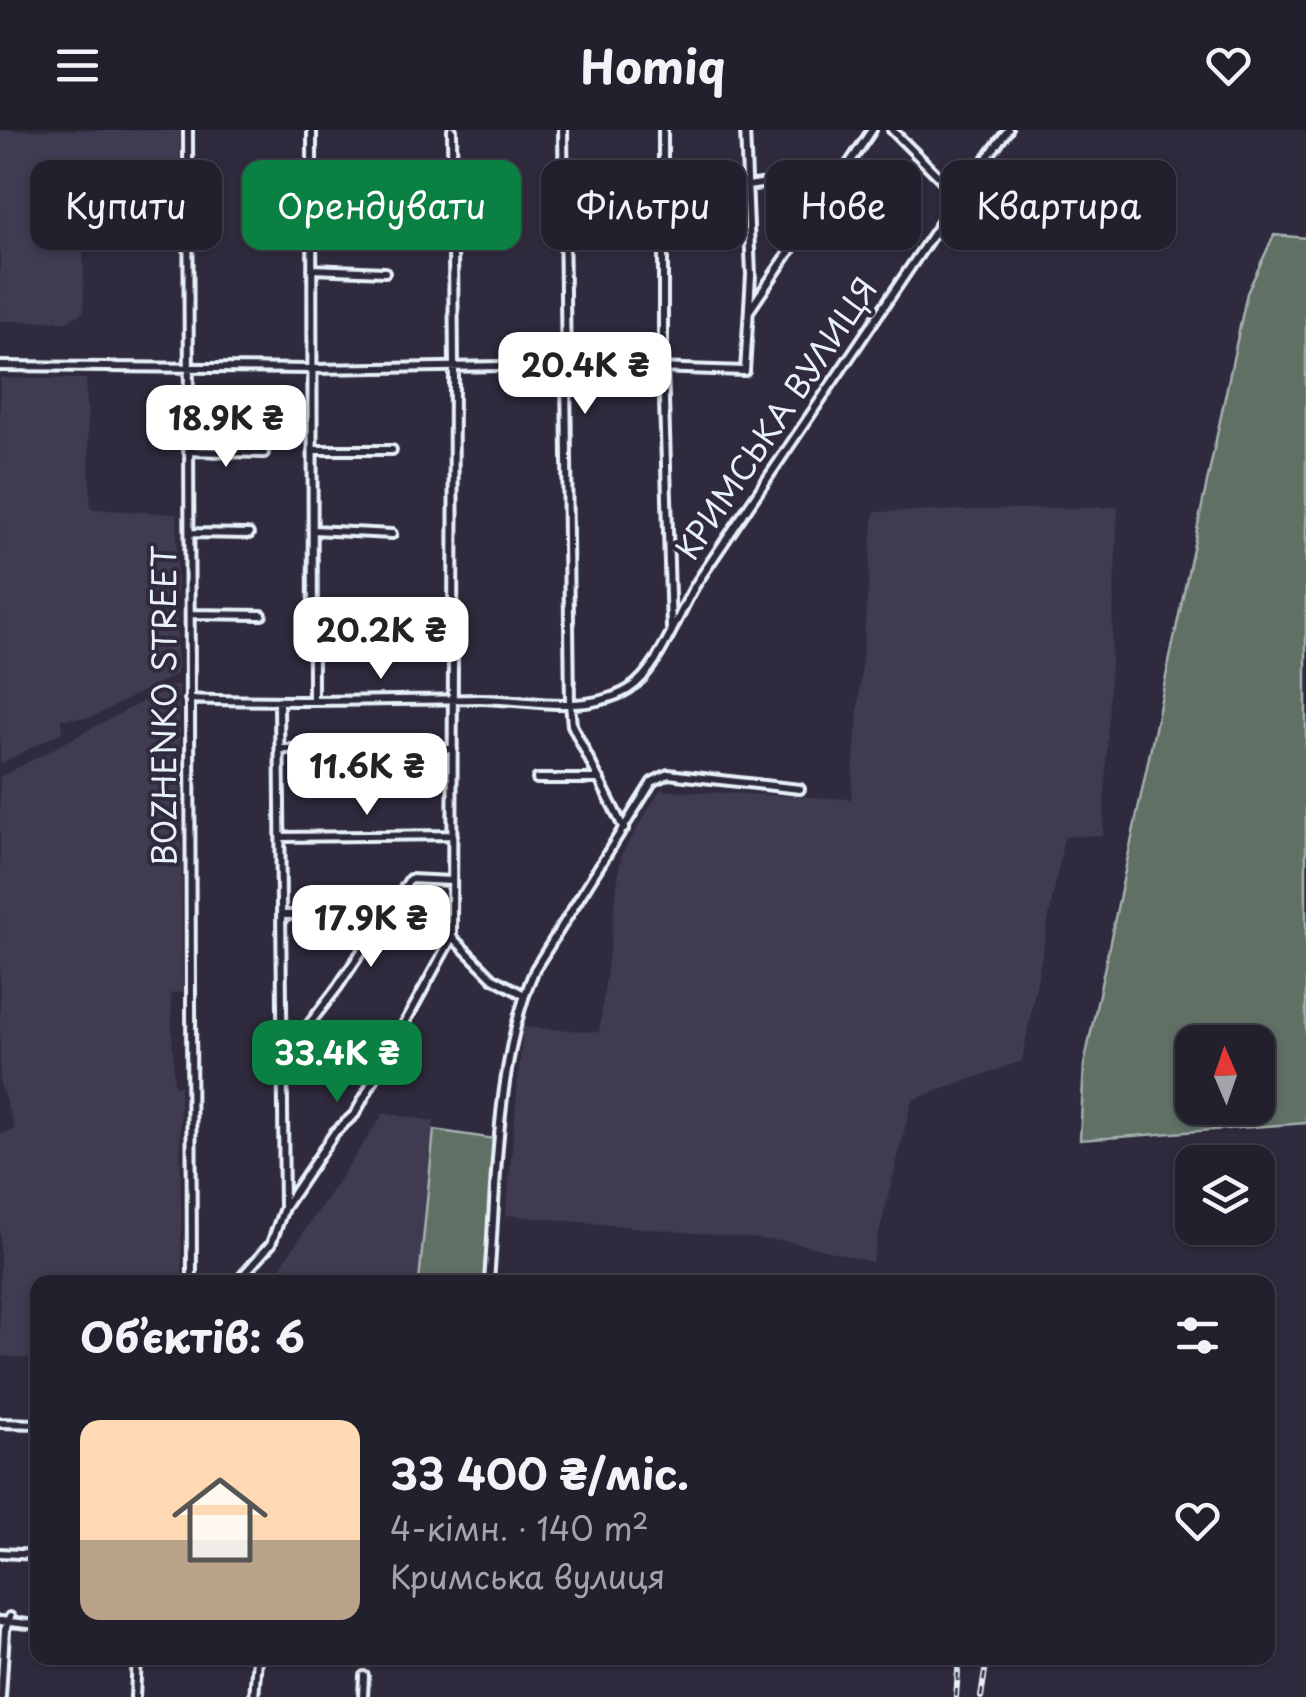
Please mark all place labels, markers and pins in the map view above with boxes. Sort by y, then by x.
pin: 20.4K ₴ [493,332,677,417]
pin: 18.9K ₴ [134,385,318,470]
pin: 20.2K ₴ [289,597,473,682]
pin: 11.6K ₴ [275,733,459,818]
pin: 17.9K ₴ [279,885,463,970]
pin: 33.4K ₴ [245,1020,429,1105]

